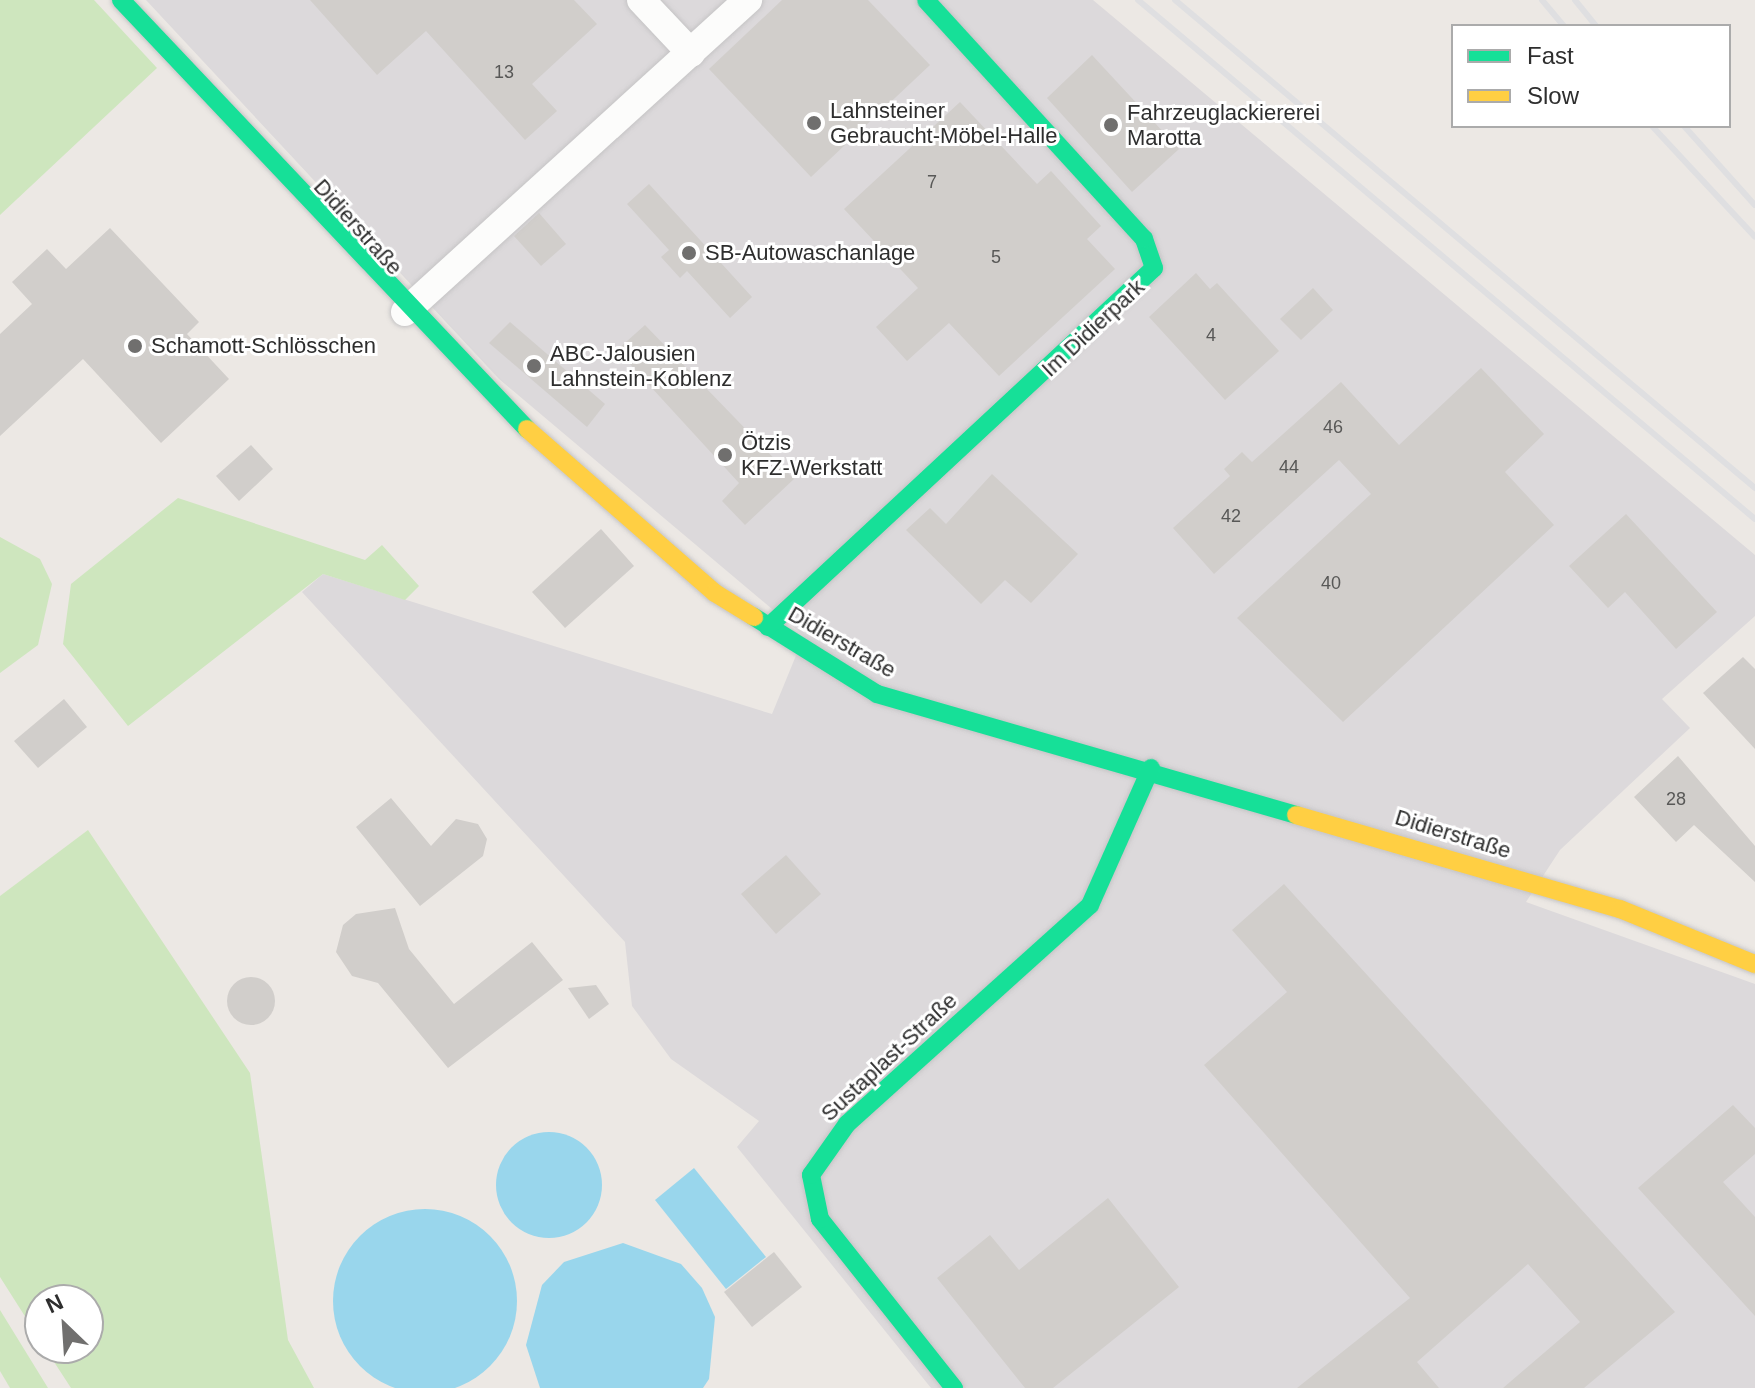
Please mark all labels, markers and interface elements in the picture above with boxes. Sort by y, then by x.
legend [1451,24,1731,128]
text: Fast [1527,42,1574,69]
house number: 13 [494,61,514,83]
text: Slow [1527,82,1579,109]
place label: Lahnsteiner Gebraucht-Möbel-Halle [830,97,1057,148]
place label: Fahrzeuglackiererei Marotta [1127,99,1320,150]
marker: Lahnsteiner Gebraucht-Möbel-Halle [805,114,823,132]
marker: Fahrzeuglackiererei Marotta [1102,116,1120,134]
house number: 7 [927,171,937,193]
street label: Didierstraße [308,174,408,280]
place label: SB-Autowaschanlage [705,240,915,266]
marker: SB-Autowaschanlage [680,244,698,262]
house number: 5 [991,246,1001,268]
street label: Im Didierpark [1036,274,1150,382]
house number: 4 [1206,324,1216,346]
place label: Schamott-Schlösschen [151,333,376,359]
marker: Schamott-Schlösschen [126,337,144,355]
place label: ABC-Jalousien Lahnstein-Koblenz [550,340,732,392]
marker: ABC-Jalousien Lahnstein-Koblenz [525,357,543,375]
house number: 46 [1323,416,1343,438]
place label: Ötzis KFZ-Werkstatt [741,429,882,480]
marker: Ötzis KFZ-Werkstatt [716,446,734,464]
house number: 44 [1279,456,1299,478]
house number: 42 [1221,505,1241,527]
house number: 40 [1321,572,1341,594]
street label: Didierstraße [784,601,900,683]
house number: 28 [1666,788,1686,810]
street label: Didierstraße [1392,804,1514,864]
street label: Sustaplast-Straße [816,987,962,1127]
north arrow [24,1284,104,1364]
text: N [42,1289,67,1318]

